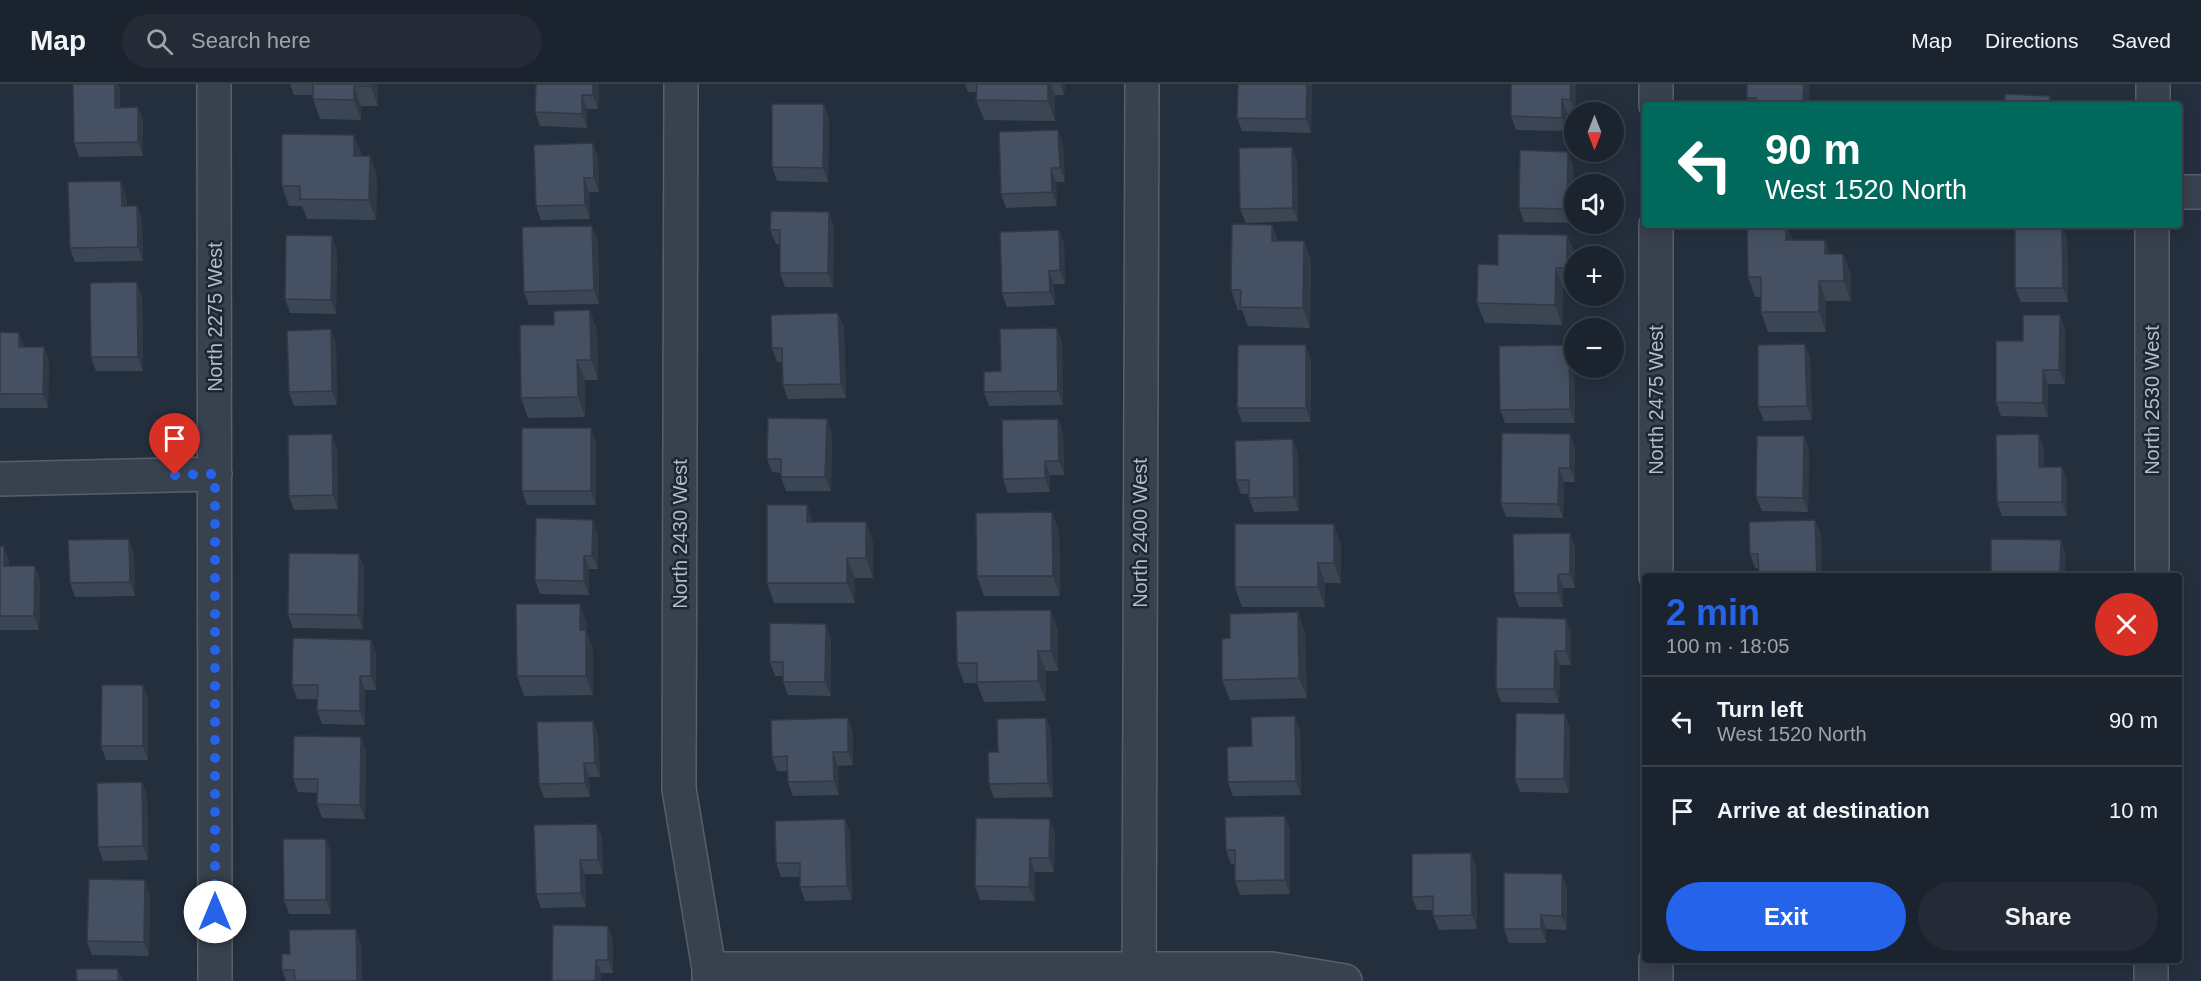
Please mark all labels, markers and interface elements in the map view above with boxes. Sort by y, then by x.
search box [122,14,542,68]
text: Map [30,25,86,56]
icon: search [143,25,176,58]
text: Search here [191,28,311,53]
text: Map [1911,29,1952,52]
text: Directions [1985,29,2078,52]
text: Saved [2111,29,2171,52]
north arrow [1564,102,1624,162]
map controls [1564,102,1624,378]
icon: left [1666,126,1744,204]
text: 90 m [1765,126,1861,173]
button: sound [1564,174,1624,234]
text: West 1520 North [1765,175,1967,205]
street label: North 2275 West [204,242,226,392]
button: + [1564,246,1624,306]
button: − [1564,318,1624,378]
street label: North 2475 West [1645,325,1667,475]
street label: North 2530 West [2141,325,2163,475]
pin [149,413,200,475]
icon: arrive [158,422,191,455]
street label: North 2400 West [1129,458,1151,608]
street label: North 2430 West [669,459,691,609]
text: 2 min [1666,592,1760,633]
button: close [2095,593,2158,656]
text: 100 m · 18:05 [1666,635,1789,657]
text: Turn left [1717,697,1803,722]
icon: left [1666,705,1699,738]
text: 90 m [2109,708,2158,733]
text: West 1520 North [1717,723,1867,745]
icon: arrive [1666,795,1699,828]
text: Arrive at destination [1717,798,1930,823]
text: 10 m [2109,798,2158,823]
position arrow [183,880,247,944]
button: Exit [1666,882,1906,951]
button: Share [1918,882,2158,951]

